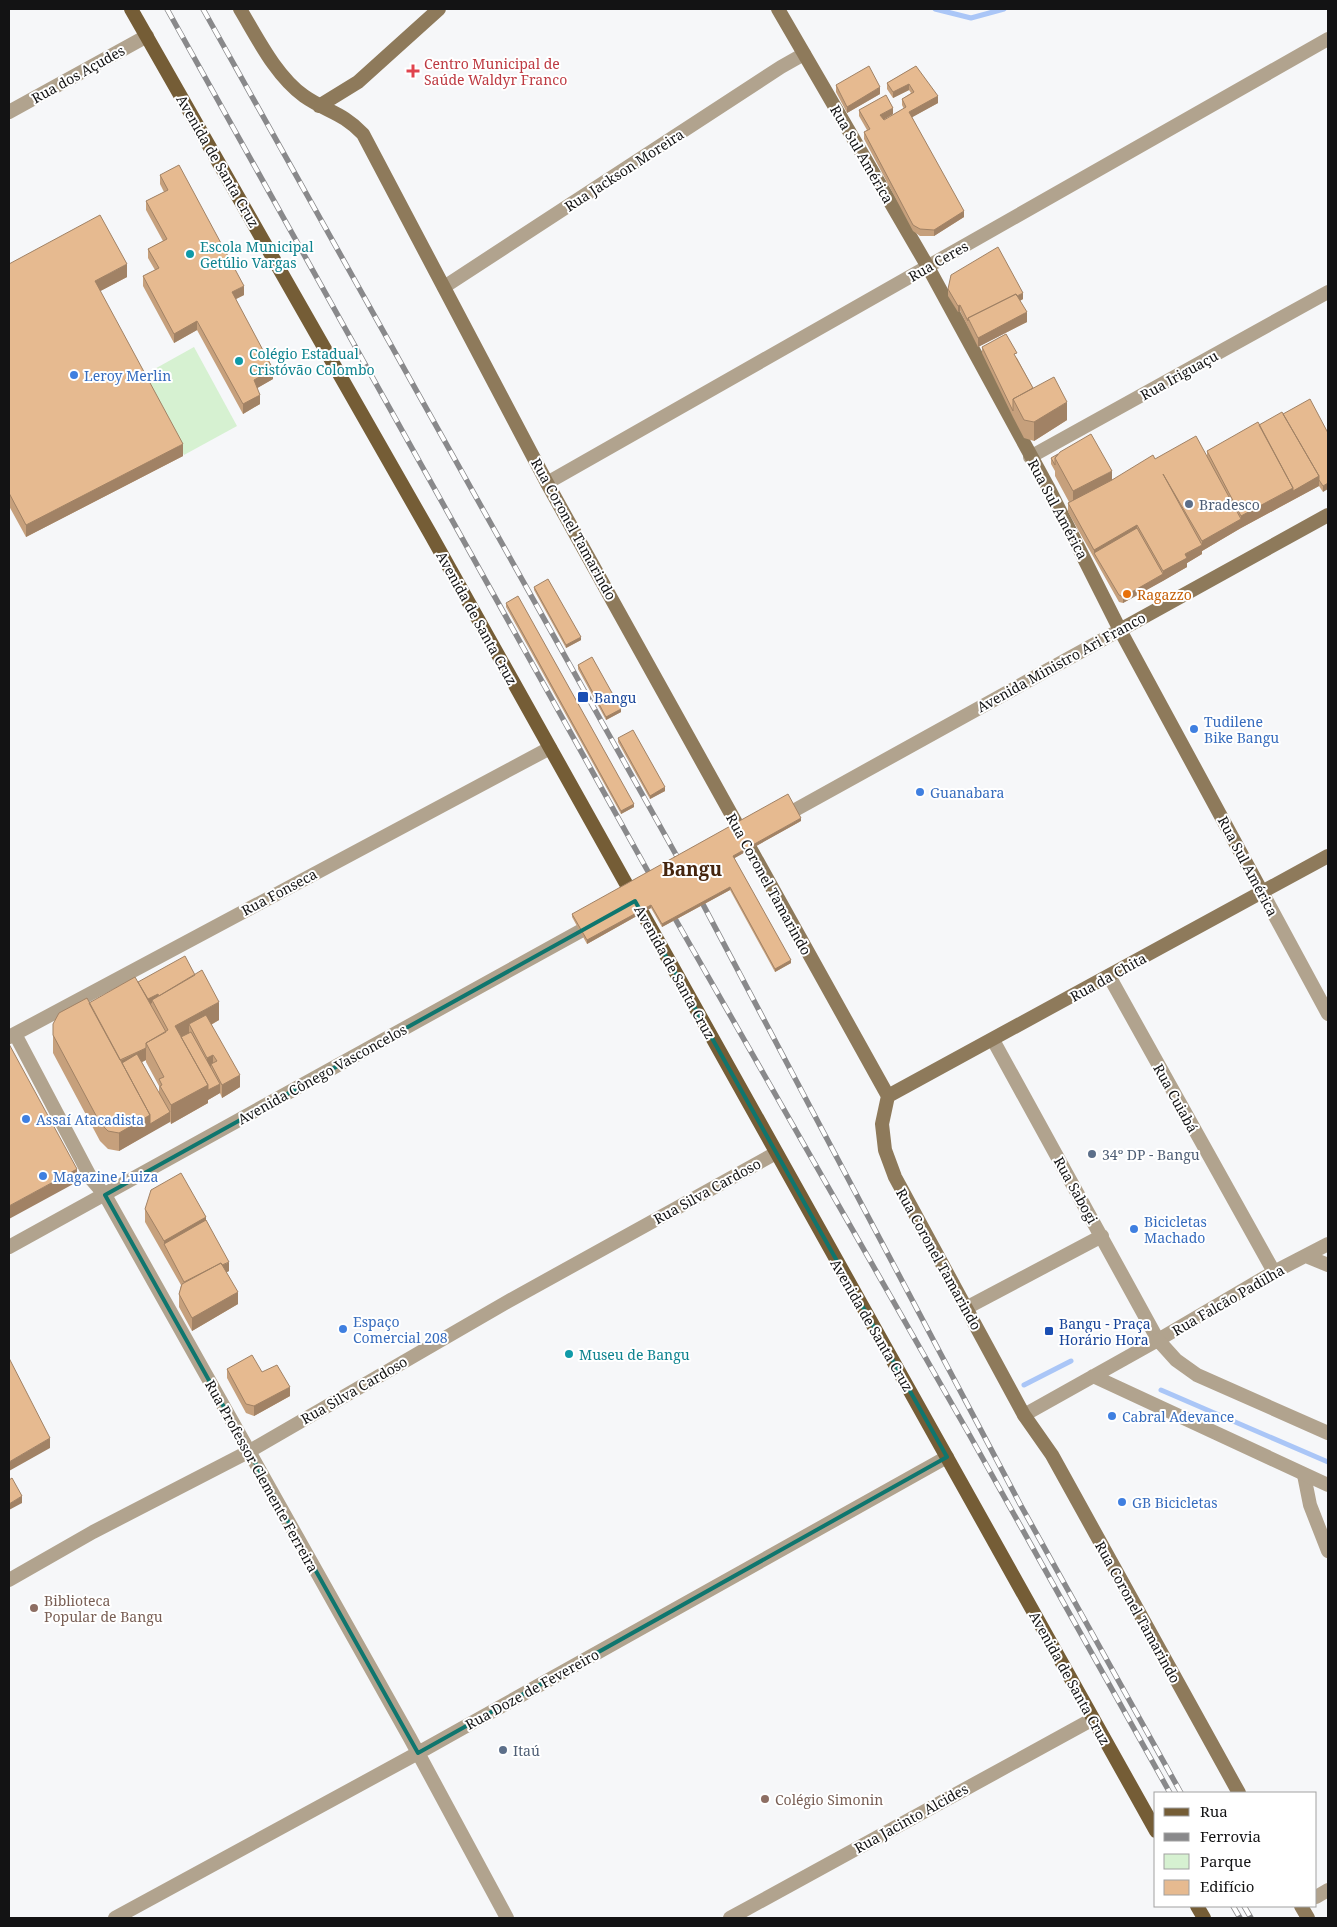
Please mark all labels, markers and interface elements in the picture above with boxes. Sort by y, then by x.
street label: Rua dos Açudes [28,40,128,108]
place label: Centro Municipal de Saúde Waldyr Franco [424,54,567,89]
marker: Centro Municipal de Saúde Waldyr Franco [406,64,420,78]
street label: Avenida de Santa Cruz [172,91,264,231]
street label: Rua Sul América [826,101,898,207]
street label: Rua Jackson Moreira [561,124,687,216]
street label: Rua Ceres [905,236,971,286]
place label: Escola Municipal Getúlio Vargas [200,237,314,272]
marker: Escola Municipal Getúlio Vargas [184,248,196,260]
place label: Colégio Estadual Cristóvão Colombo [249,344,375,379]
street label: Rua Iriguaçu [1137,346,1221,404]
marker: Colégio Estadual Cristóvão Colombo [233,355,245,367]
place label: Leroy Merlin [84,366,171,385]
marker: Leroy Merlin [68,369,80,381]
street label: Rua Coronel Tamarindo [527,455,621,603]
street label: Rua Sul América [1024,456,1092,562]
place label: Bradesco [1199,495,1260,514]
marker: Bradesco [1183,498,1195,510]
street label: Avenida de Santa Cruz [432,548,522,688]
place label: Ragazzo [1137,585,1192,604]
marker: Ragazzo [1121,588,1133,600]
street label: Avenida Ministro Ari Franco [973,608,1149,716]
place label: Bangu [594,688,637,707]
marker: Bangu [576,690,590,704]
place label: Tudilene Bike Bangu [1204,712,1279,747]
marker: Tudilene Bike Bangu [1188,723,1200,735]
place label: Guanabara [930,783,1004,802]
marker: Guanabara [914,786,926,798]
street label: Rua Coronel Tamarindo [722,810,816,958]
street label: Rua Sul América [1214,813,1282,919]
district label: Bangu [662,856,722,882]
street label: Rua Fonseca [238,864,320,920]
street label: Avenida de Santa Cruz [630,902,720,1042]
street label: Rua da Chita [1066,948,1150,1006]
street label: Avenida Cônego Vasconcelos [234,1019,410,1129]
street label: Rua Cuiabá [1149,1060,1203,1136]
place label: Assaí Atacadista [36,1110,144,1129]
marker: Assaí Atacadista [20,1113,32,1125]
place label: 34º DP - Bangu [1102,1145,1200,1164]
marker: 34º DP - Bangu [1086,1148,1098,1160]
street label: Rua Sabogi [1050,1153,1102,1227]
street label: Rua Silva Cardoso [650,1154,764,1228]
place label: Magazine Luiza [53,1167,158,1186]
marker: Magazine Luiza [37,1170,49,1182]
street label: Rua Coronel Tamarindo [892,1185,986,1333]
place label: Bicicletas Machado [1144,1212,1207,1247]
marker: Bicicletas Machado [1128,1223,1140,1235]
street label: Avenida de Santa Cruz [826,1255,918,1395]
street label: Rua Falcão Padilha [1168,1260,1288,1340]
place label: Espaço Comercial 208 [353,1312,448,1347]
place label: Bangu - Praça Horário Hora [1059,1314,1151,1349]
marker: Espaço Comercial 208 [337,1323,349,1335]
marker: Bangu - Praça Horário Hora [1043,1325,1055,1337]
place label: Museu de Bangu [579,1345,690,1364]
marker: Museu de Bangu [563,1348,575,1360]
street label: Rua Silva Cardoso [297,1352,411,1428]
street label: Rua Professor Clemente Ferreira [201,1376,323,1576]
place label: Cabral Adevance [1122,1407,1234,1426]
marker: Cabral Adevance [1106,1410,1118,1422]
place label: GB Bicicletas [1132,1493,1218,1512]
marker: GB Bicicletas [1116,1496,1128,1508]
street label: Rua Coronel Tamarindo [1091,1538,1185,1686]
place label: Biblioteca Popular de Bangu [44,1591,163,1626]
marker: Biblioteca Popular de Bangu [28,1602,40,1614]
street label: Avenida de Santa Cruz [1025,1608,1115,1748]
street label: Rua Doze de Fevereiro [462,1644,602,1734]
place label: Itaú [513,1741,540,1760]
marker: Itaú [497,1744,509,1756]
street label: Rua Jacinto Alcides [851,1779,971,1857]
place label: Colégio Simonin [775,1790,883,1809]
legend [1154,1792,1317,1907]
marker: Colégio Simonin [759,1793,771,1805]
text: Rua [1200,1801,1228,1821]
text: Ferrovia [1200,1826,1261,1846]
text: Parque [1200,1851,1251,1871]
text: Edifício [1200,1876,1255,1896]

